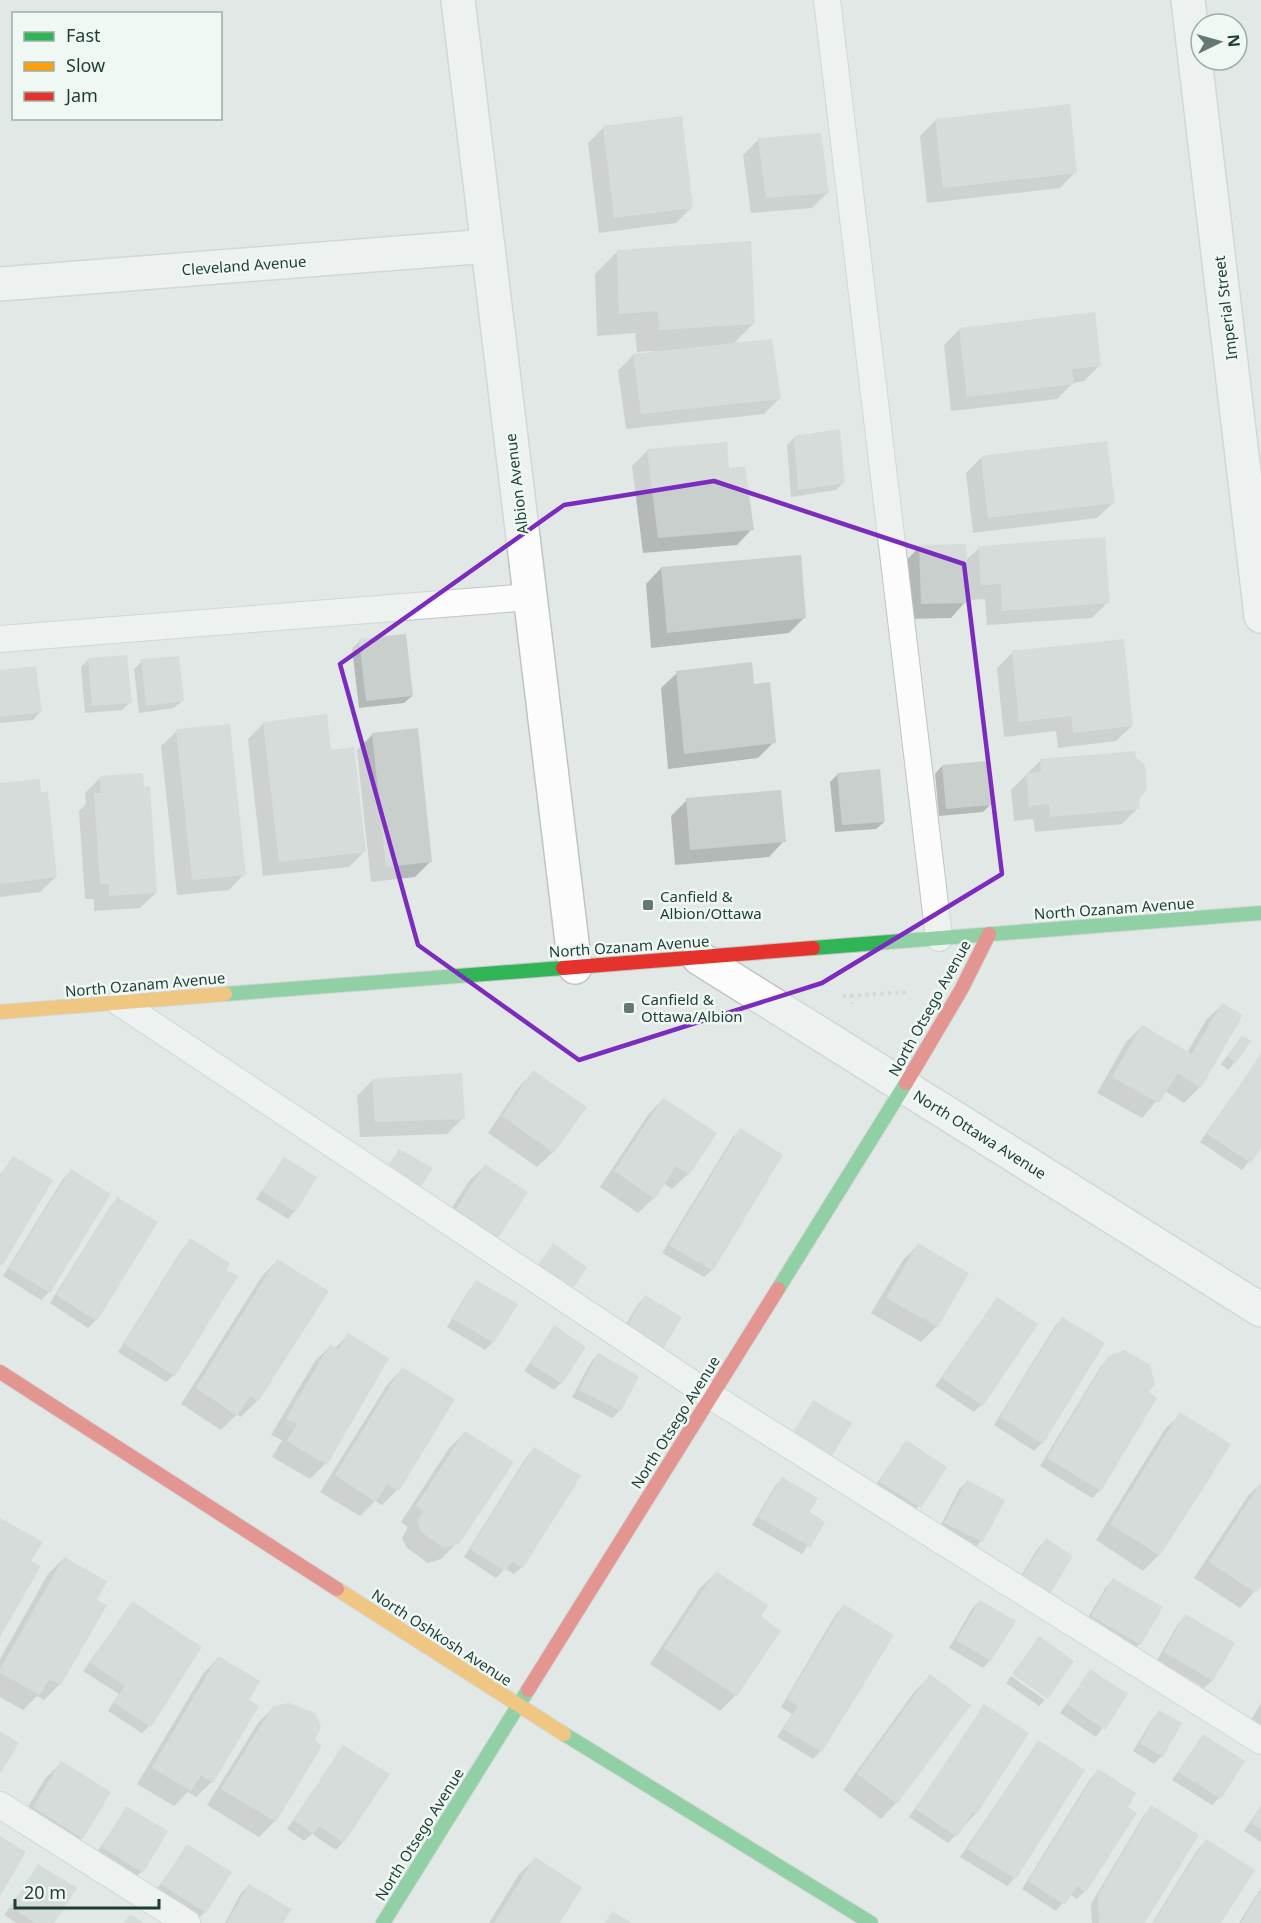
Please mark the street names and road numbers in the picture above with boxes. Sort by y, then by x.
street label: Cleveland Avenue [181,251,307,279]
street label: Imperial Street [1209,254,1241,361]
street label: Albion Avenue [500,432,532,536]
street label: North Ozanam Avenue [1033,892,1195,924]
street label: North Ozanam Avenue [548,930,710,962]
street label: North Otsego Avenue [883,936,975,1080]
street label: North Ozanam Avenue [64,967,226,1001]
street label: North Ottawa Avenue [910,1085,1050,1183]
street label: North Otsego Avenue [626,1352,724,1492]
street label: North Oshkosh Avenue [368,1584,516,1690]
street label: North Otsego Avenue [370,1764,468,1904]

